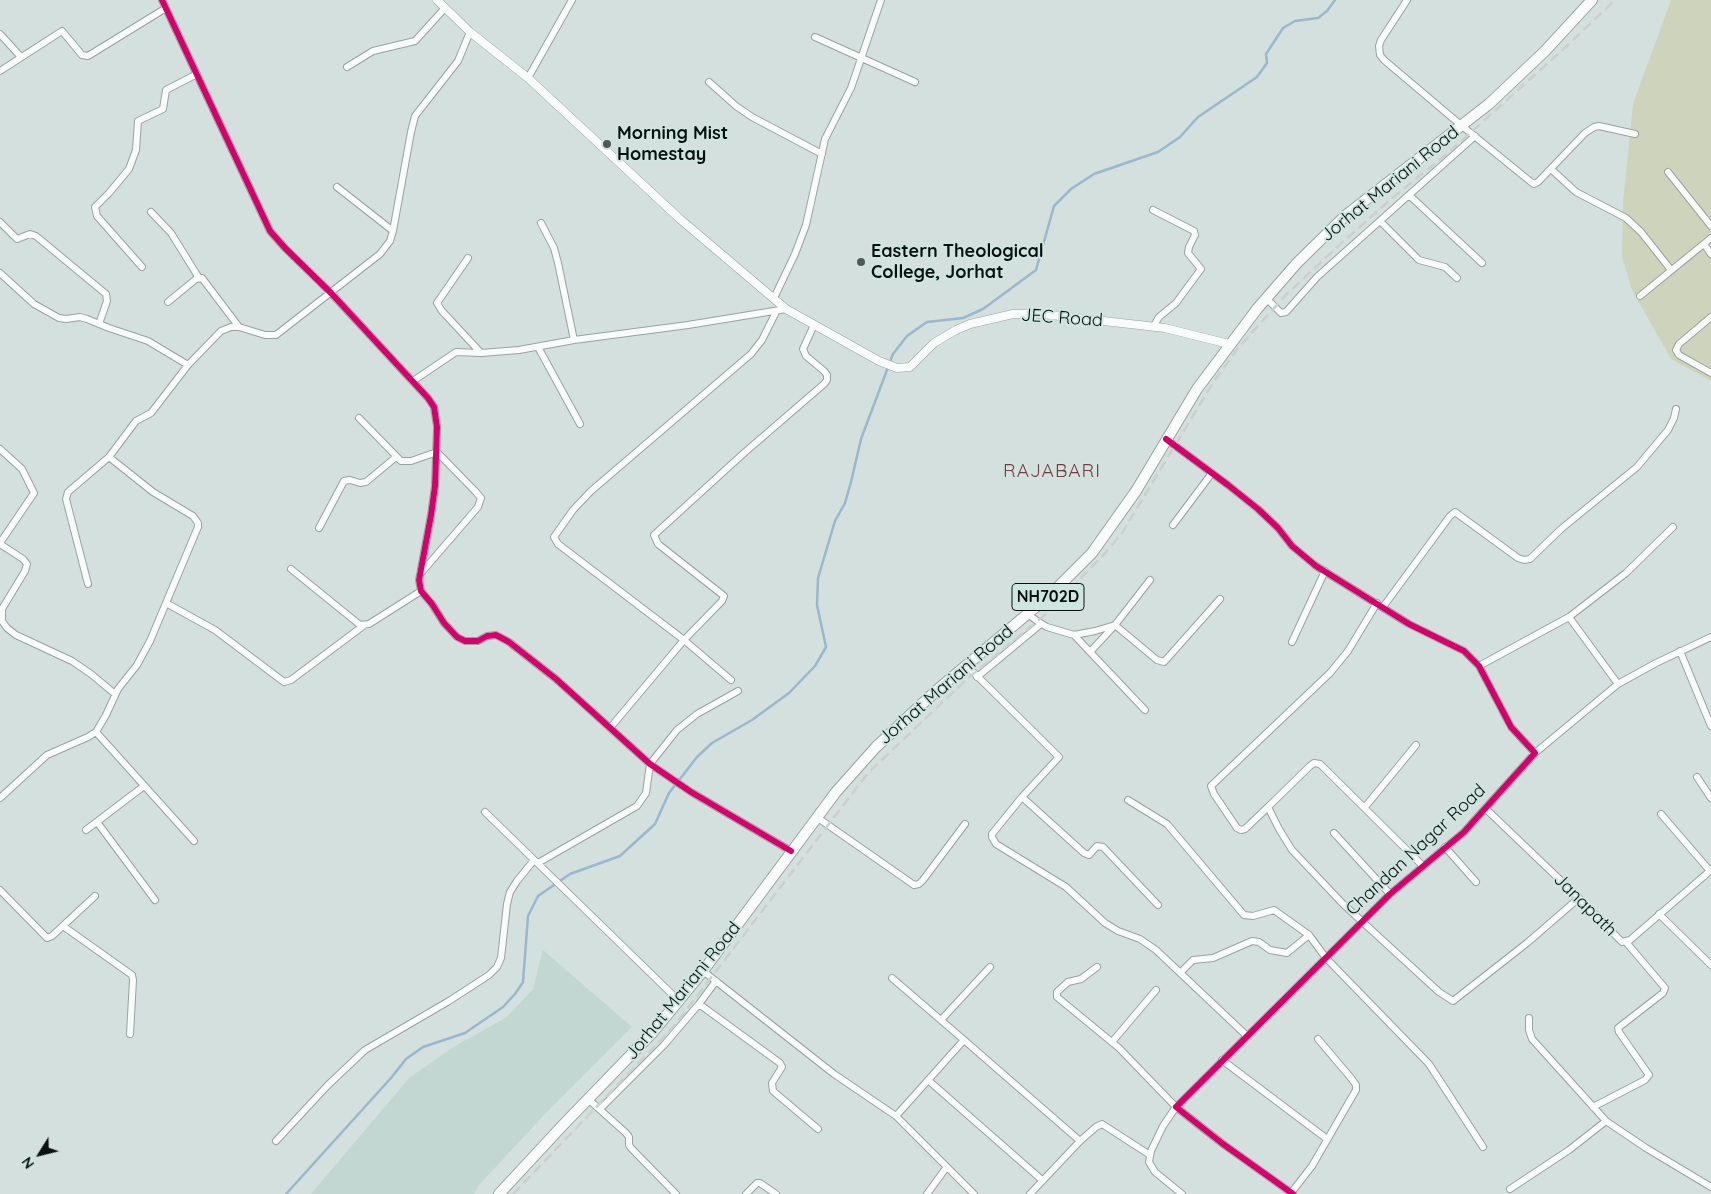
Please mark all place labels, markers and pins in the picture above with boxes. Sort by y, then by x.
place label: Morning Mist Homestay [617,123,728,166]
marker: Morning Mist Homestay [601,138,613,150]
place label: Eastern Theological College, Jorhat [871,241,1044,284]
marker: Eastern Theological College, Jorhat [855,256,867,268]

